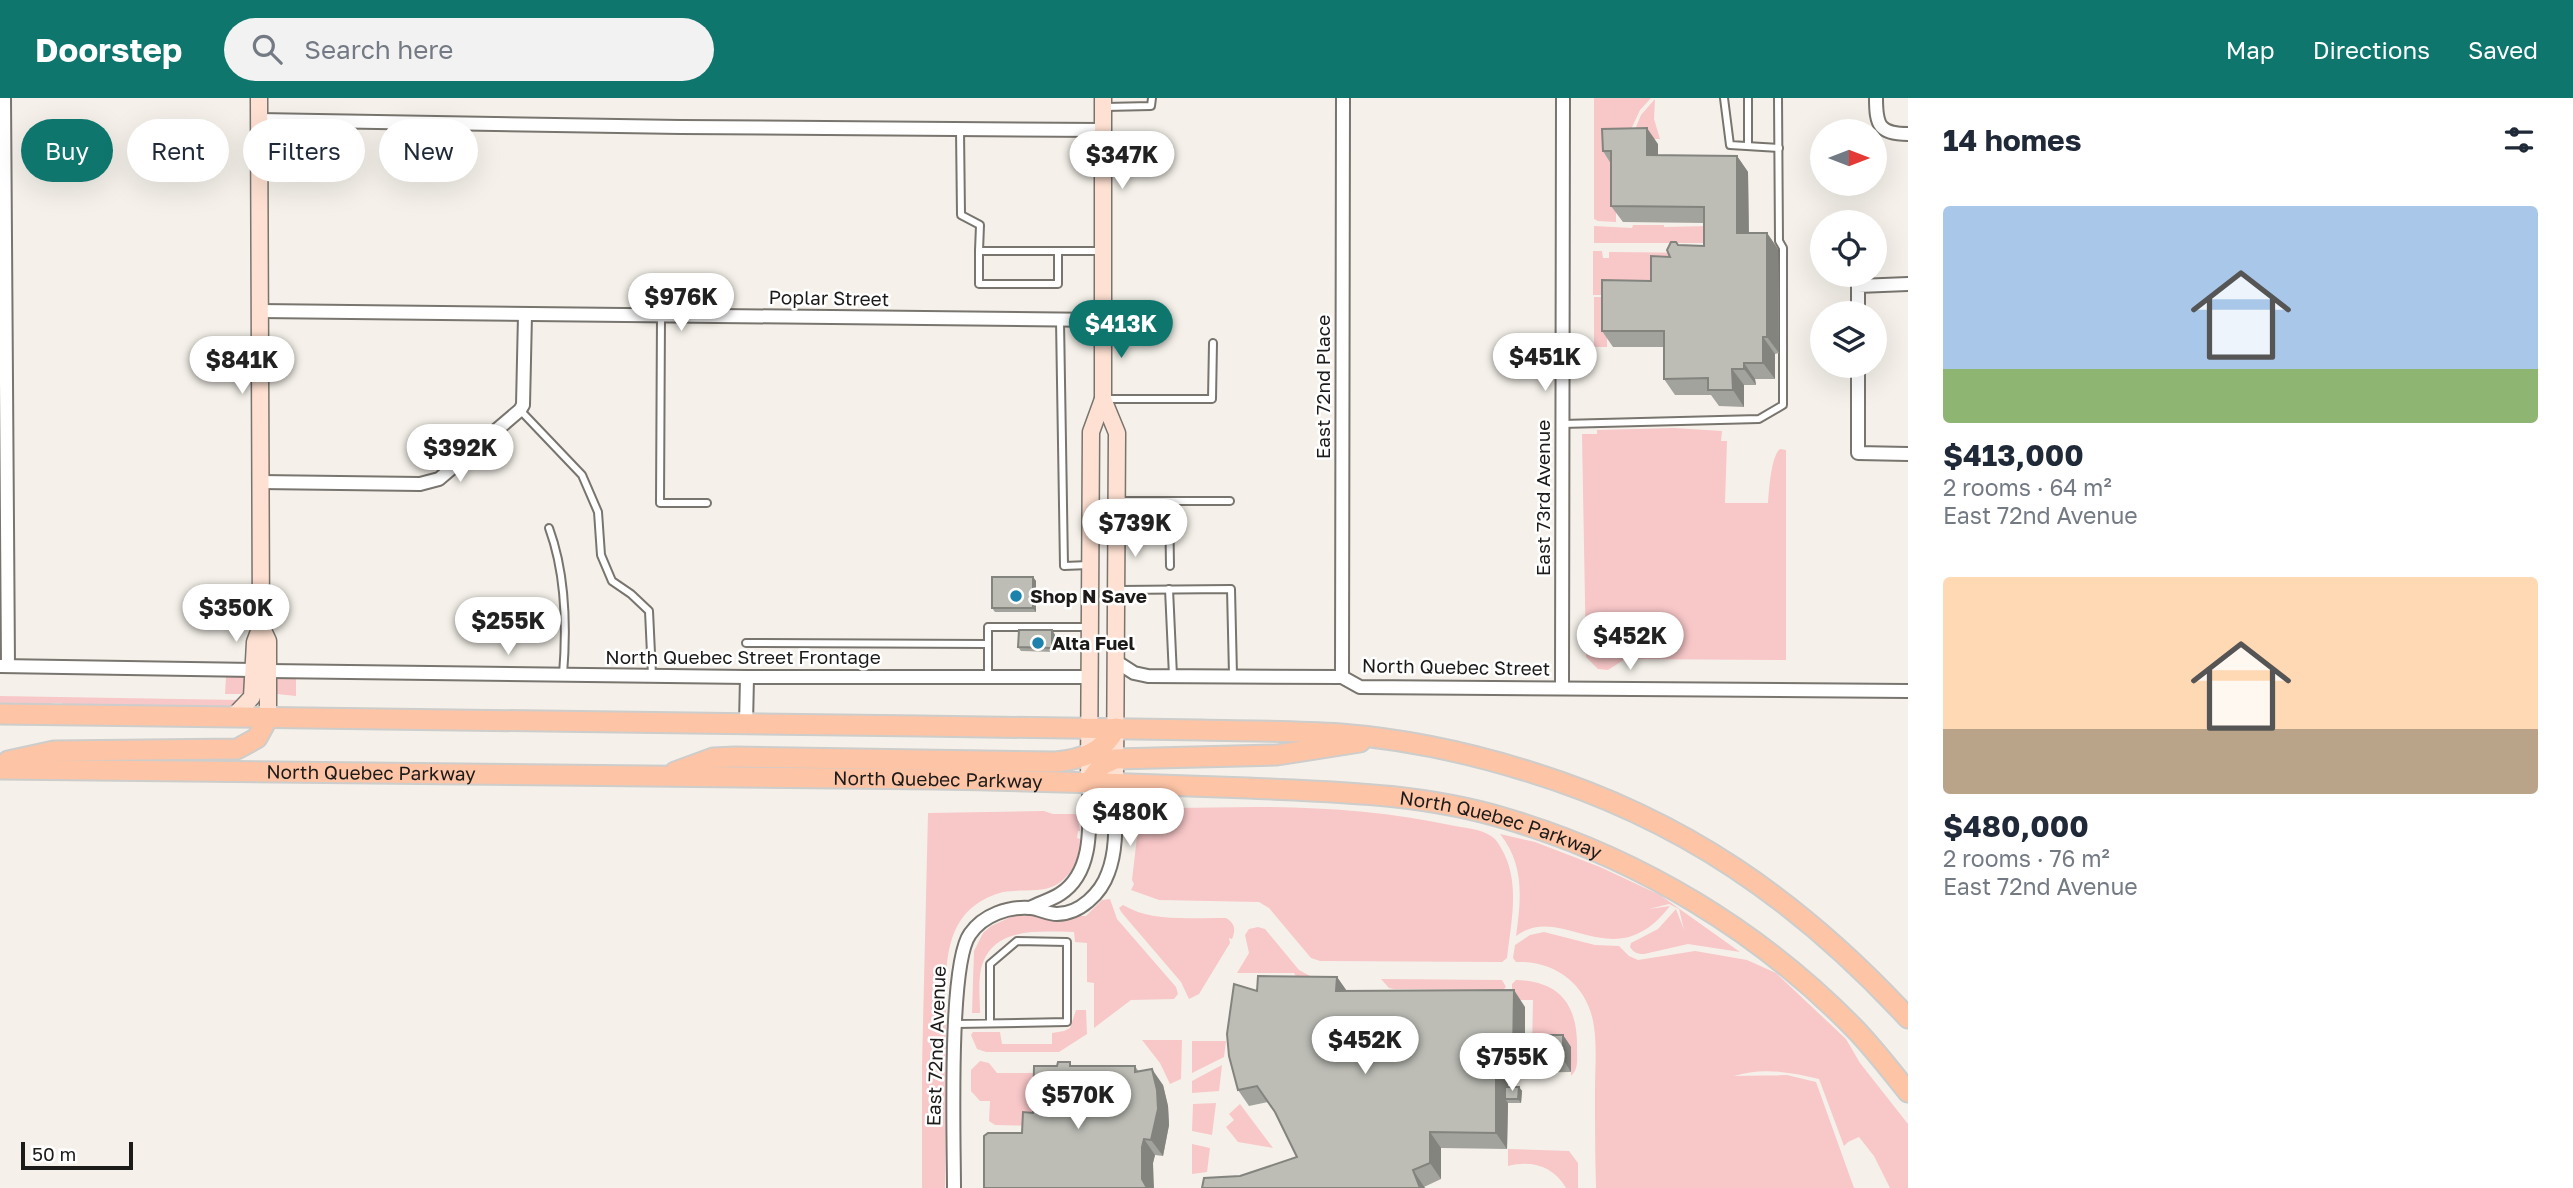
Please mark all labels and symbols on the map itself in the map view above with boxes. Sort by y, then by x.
north arrow [1810,119,1886,196]
pin: $347K [1073,132,1171,191]
pin: $976K [632,274,730,333]
street label: Poplar Street [769,285,889,310]
pin: $413K [1072,300,1170,360]
street label: East 72nd Place [1311,315,1334,459]
pin: $451K [1496,334,1594,393]
pin: $841K [193,336,291,396]
street label: East 73rd Avenue [1531,420,1554,576]
pin: $392K [411,424,509,484]
pin: $739K [1086,500,1184,559]
pin: $350K [187,584,285,644]
place label: Shop N Save [1030,584,1147,607]
marker: Shop N Save [1008,588,1024,604]
pin: $255K [459,598,557,657]
pin: $452K [1581,612,1679,672]
place label: Alta Fuel [1052,631,1135,654]
marker: Alta Fuel [1030,635,1046,651]
street label: North Quebec Street Frontage [605,645,881,668]
street label: North Quebec Street [1362,653,1550,680]
street label: North Quebec Parkway [266,760,476,785]
street label: North Quebec Parkway [833,766,1043,792]
street label: North Quebec Parkway [1398,786,1606,864]
pin: $480K [1081,788,1179,848]
street label: East 72nd Avenue [921,965,950,1127]
pin: $452K [1316,1016,1414,1076]
pin: $755K [1463,1034,1561,1093]
pin: $570K [1029,1072,1127,1131]
scale bar [21,1139,133,1171]

